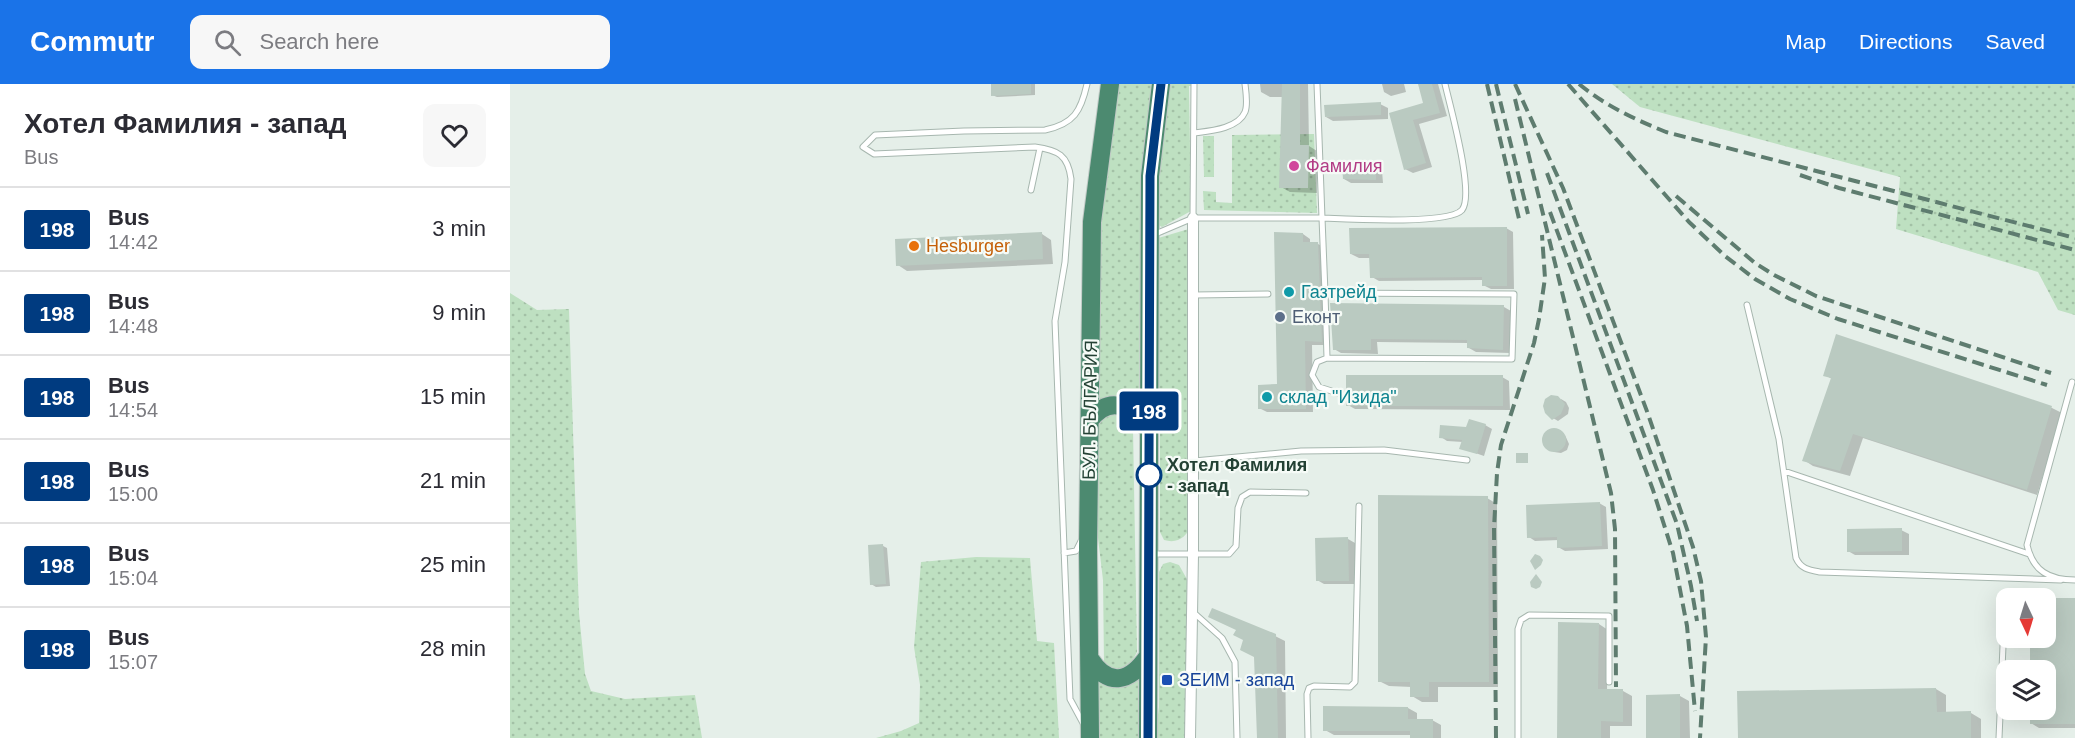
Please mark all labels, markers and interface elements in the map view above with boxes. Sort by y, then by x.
search box [190,15,610,69]
text: Commutr [30,26,154,57]
icon: search [211,26,244,59]
text: Search here [259,29,379,54]
text: Map [1785,30,1826,53]
text: Directions [1859,30,1952,53]
text: Saved [1985,30,2045,53]
button: heart [423,104,486,167]
text: Хотел Фамилия - запад [24,108,347,139]
text: Bus [24,146,58,168]
place label: Фамилия [1306,156,1382,176]
marker: Фамилия [1287,159,1301,173]
text: Bus [108,205,150,230]
text: 3 min [432,216,486,241]
text: 198 [39,218,75,241]
text: 14:42 [108,231,158,253]
place label: Hesburger [926,236,1010,256]
marker: Hesburger [907,239,921,253]
place label: Газтрейд [1301,282,1377,302]
marker: Газтрейд [1282,285,1296,299]
text: Bus [108,289,150,314]
text: 9 min [432,300,486,325]
text: 198 [39,302,75,325]
place label: Еконт [1292,307,1340,327]
marker: Еконт [1273,310,1287,324]
text: 14:48 [108,315,158,337]
street label: БУЛ. БЪЛГАРИЯ [1079,340,1101,480]
text: Bus [108,373,150,398]
text: 15 min [420,384,486,409]
text: 198 [39,386,75,409]
place label: склад "Изида" [1279,387,1397,407]
marker: склад "Изида" [1260,390,1274,404]
line badge: 198 [1114,392,1184,430]
text: 14:54 [108,399,158,421]
text: 198 [1131,400,1167,423]
place label: Хотел Фамилия - запад [1167,455,1307,496]
text: Bus [108,457,150,482]
marker: Хотел Фамилия - запад [1136,462,1162,488]
text: 21 min [420,468,486,493]
text: 198 [39,470,75,493]
text: 15:00 [108,483,158,505]
text: Bus [108,541,150,566]
text: 25 min [420,552,486,577]
text: 198 [39,554,75,577]
text: 15:04 [108,567,158,589]
north arrow [1996,588,2056,648]
map controls [1996,588,2056,720]
text: Bus [108,625,150,650]
text: 28 min [420,636,486,661]
text: 198 [39,638,75,661]
text: 15:07 [108,651,158,673]
button: layers [1996,660,2056,720]
place label: ЗЕИМ - запад [1179,670,1295,690]
marker: ЗЕИМ - запад [1160,673,1174,687]

